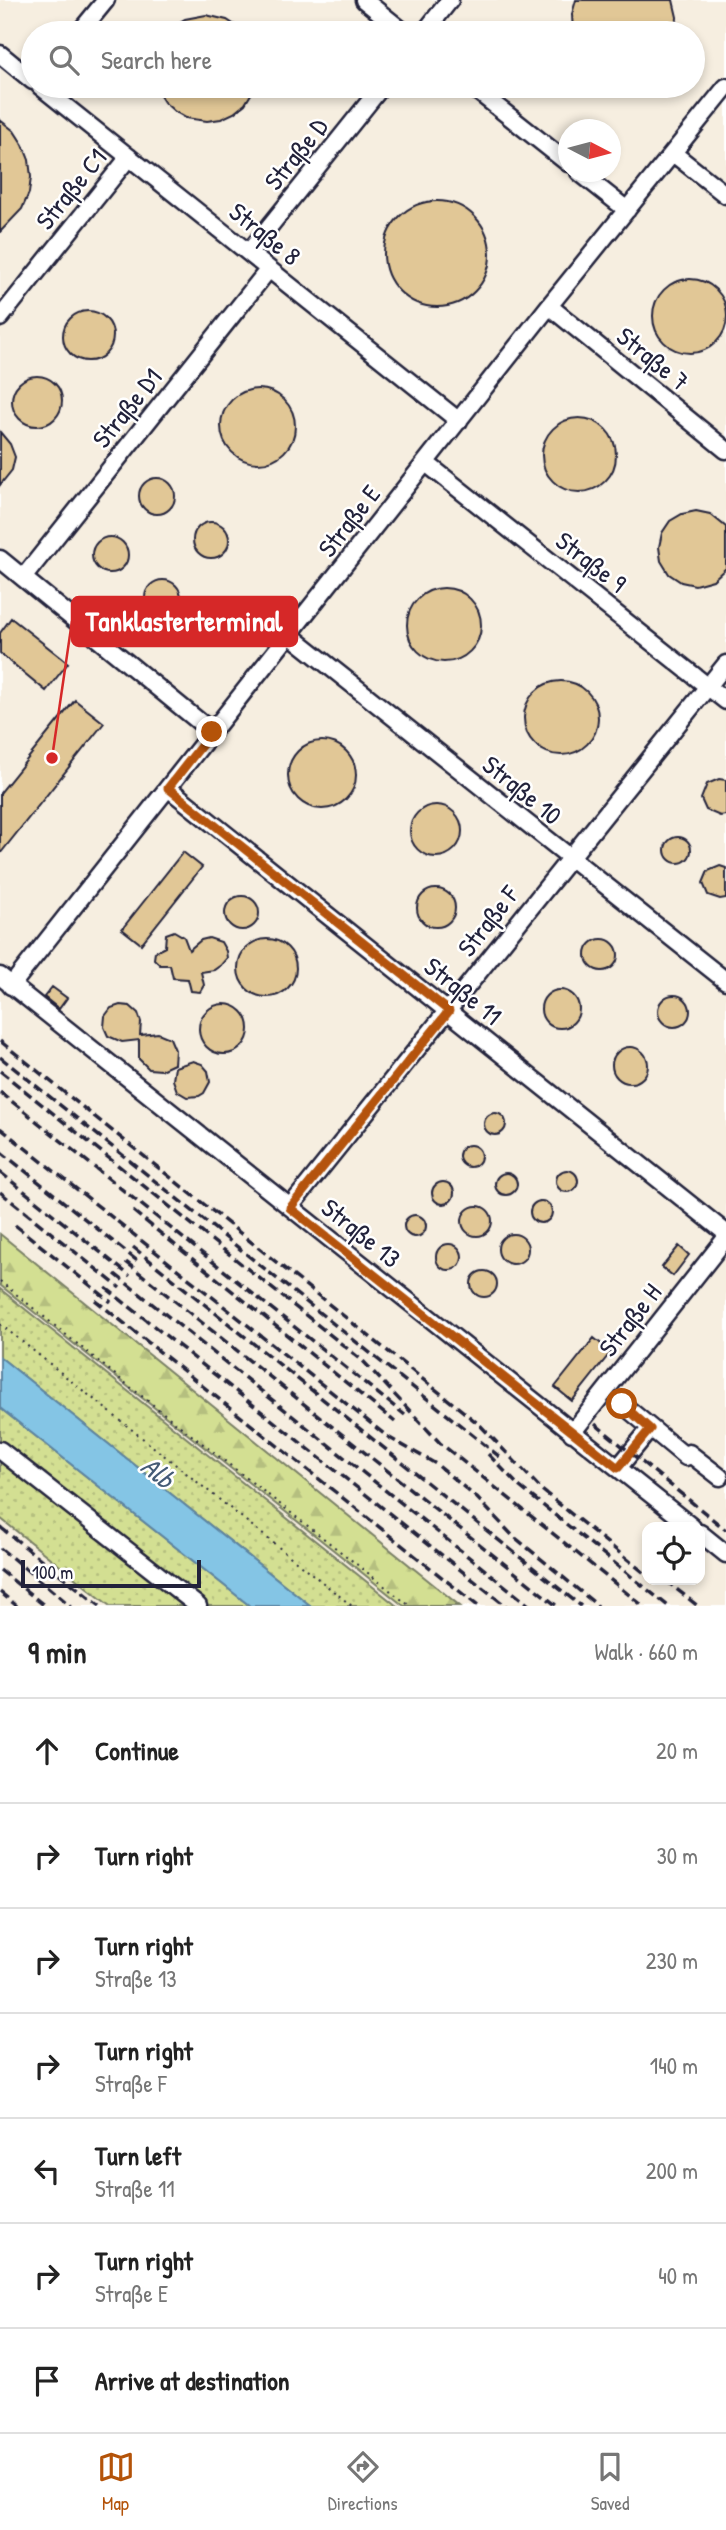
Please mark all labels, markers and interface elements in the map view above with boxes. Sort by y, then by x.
search box [21,21,705,98]
icon: search [45,41,83,79]
text: Search here [101,42,212,77]
street label: Straße D [256,110,336,197]
north arrow [558,119,621,182]
street label: Straße C1 [27,141,114,237]
street label: Straße 8 [222,194,308,273]
street label: Straße 7 [610,319,697,399]
street label: Straße D1 [84,361,169,455]
street label: Straße E [309,477,388,564]
street label: Straße 9 [549,523,634,600]
callout: Tanklasterterminal [72,597,297,646]
text: Tanklasterterminal [84,602,283,640]
route end [196,716,227,747]
street label: Straße 10 [475,747,569,832]
street label: Straße F [449,877,527,963]
street label: Straße 11 [417,949,509,1033]
street label: Straße 13 [314,1190,408,1275]
street label: Straße H [590,1276,669,1363]
route start [606,1388,637,1419]
water label: Alb [133,1447,184,1498]
map controls [642,1522,705,1585]
button: locate [642,1522,705,1585]
scale bar [21,1557,201,1589]
text: 100 m [32,1559,73,1585]
text: 9 min [28,1632,87,1672]
text: Walk · 660 m [594,1636,698,1667]
icon: ahead [28,1732,66,1770]
text: Continue [95,1733,179,1768]
text: 20 m [656,1735,698,1766]
icon: right [28,1837,66,1875]
text: Turn right [95,1838,193,1873]
text: 30 m [656,1840,698,1871]
text: Turn right [95,1928,193,1963]
icon: right [28,1942,66,1980]
text: 230 m [646,1945,698,1976]
text: Straße 13 [95,1963,177,1994]
text: Turn right [95,2033,193,2068]
icon: right [28,2047,66,2085]
text: 140 m [650,2050,698,2081]
text: Straße F [95,2068,167,2099]
text: Turn left [95,2138,181,2173]
icon: left [28,2152,66,2190]
text: 200 m [646,2155,698,2186]
text: Straße 11 [95,2173,175,2204]
text: Turn right [95,2243,193,2278]
icon: right [28,2257,66,2295]
text: 40 m [658,2260,698,2291]
text: Straße E [95,2278,168,2309]
icon: arrive [28,2362,66,2400]
text: Arrive at destination [95,2363,290,2398]
tab: Map [97,2448,135,2516]
tab: Directions [328,2448,398,2516]
tab: Saved [591,2448,629,2516]

